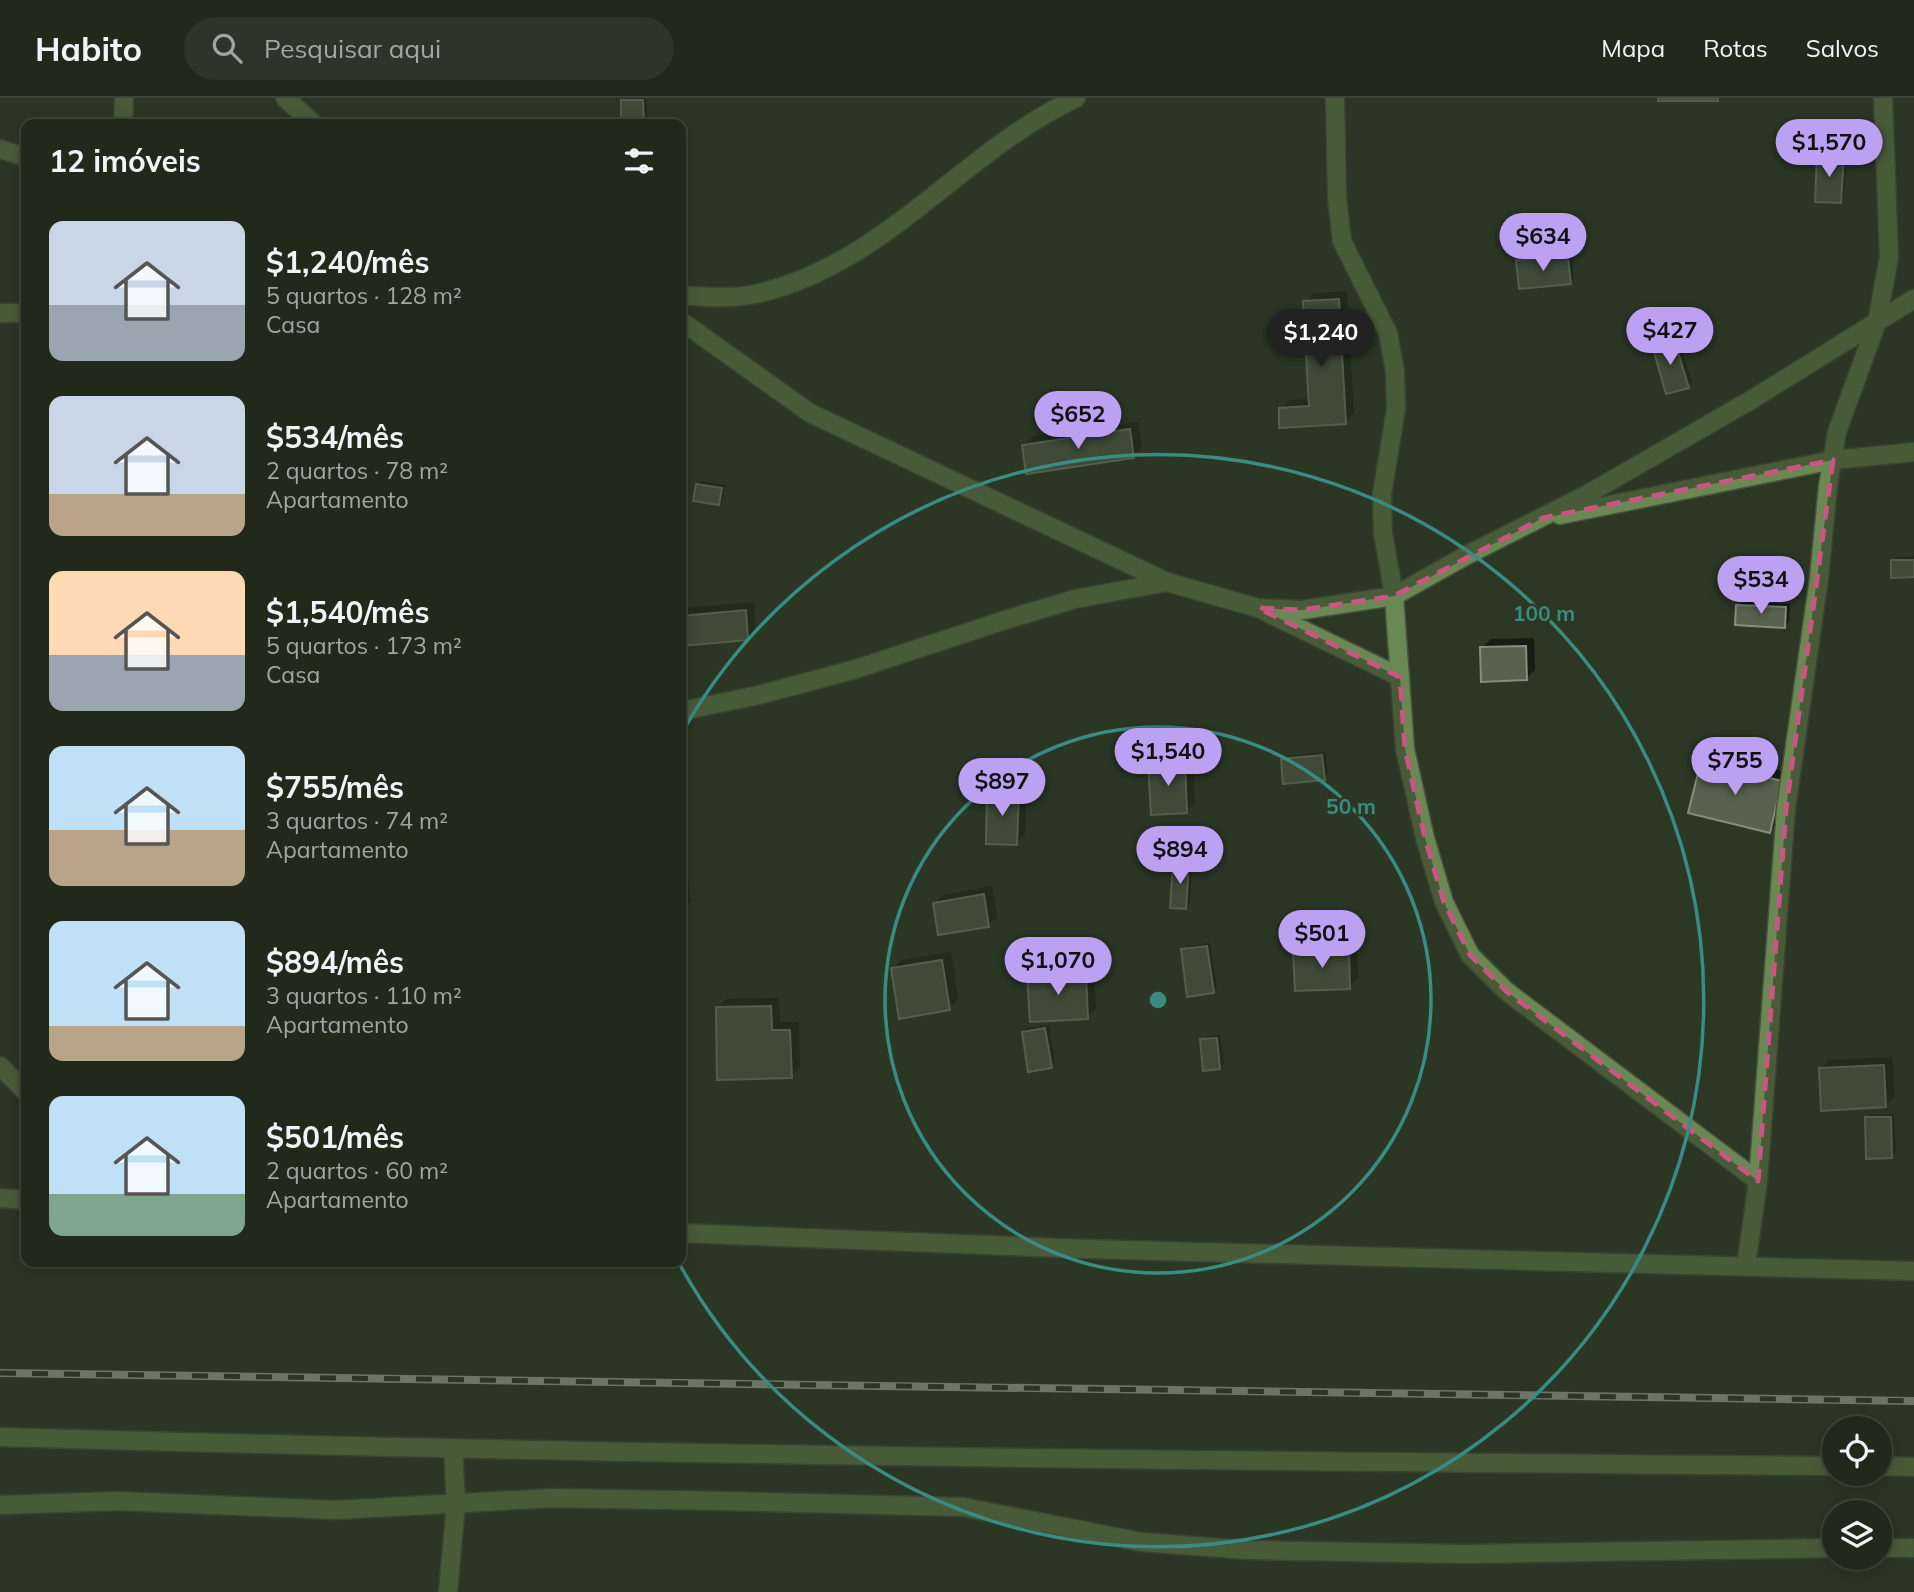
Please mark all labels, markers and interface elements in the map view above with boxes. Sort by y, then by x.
search box [184,17,674,80]
text: Habito [35,28,142,69]
icon: search [208,29,246,67]
text: Pesquisar aqui [264,32,441,65]
text: Mapa [1601,33,1665,63]
text: Rotas [1703,33,1768,63]
text: Salvos [1806,33,1879,63]
pin: $1,570 [1772,120,1886,179]
text: $1,570 [1792,127,1866,156]
text: 12 imóveis [49,142,201,180]
icon: filters [620,142,658,180]
pin: $634 [1502,214,1584,273]
text: $634 [1515,221,1571,250]
text: $1,240/mês [266,243,430,281]
icon: home [105,249,189,333]
text: 5 quartos · 128 m² [266,281,462,310]
pin: $427 [1629,308,1711,367]
text: Casa [266,310,320,339]
pin: $1,240 [1264,310,1378,369]
text: $427 [1642,315,1698,344]
text: $1,240 [1284,317,1358,346]
pin: $652 [1037,392,1119,451]
text: $652 [1050,399,1106,428]
text: $534/mês [266,418,404,456]
icon: home [105,424,189,508]
text: 2 quartos · 78 m² [266,456,448,485]
text: Apartamento [266,485,409,514]
pin: $534 [1720,556,1802,616]
text: $534 [1733,564,1789,593]
text: $1,540/mês [266,593,430,631]
icon: home [105,599,189,683]
text: 100 m [1513,600,1575,626]
text: 5 quartos · 173 m² [266,631,462,660]
text: Casa [266,660,320,689]
pin: $1,540 [1111,728,1225,788]
text: $1,540 [1131,736,1205,765]
pin: $755 [1694,738,1776,797]
text: $755 [1707,745,1763,774]
pin: $897 [961,758,1043,818]
text: $897 [974,766,1030,795]
text: $755/mês [266,768,404,806]
icon: home [105,774,189,858]
text: 50 m [1326,793,1376,819]
text: 3 quartos · 74 m² [266,806,448,835]
pin: $894 [1139,826,1221,886]
text: $894 [1152,834,1208,863]
text: Apartamento [266,835,409,864]
pin: $501 [1281,910,1363,970]
text: $501 [1294,918,1350,947]
pin: $1,070 [1001,937,1115,997]
text: $894/mês [266,943,404,981]
text: $1,070 [1021,945,1095,974]
icon: home [105,949,189,1033]
text: 3 quartos · 110 m² [266,981,462,1010]
centre of rings [1146,988,1170,1012]
text: Apartamento [266,1010,409,1039]
text: $501/mês [266,1118,404,1156]
icon: home [105,1124,189,1208]
text: 2 quartos · 60 m² [266,1156,448,1185]
text: Apartamento [266,1185,409,1214]
map controls [1822,1416,1892,1570]
button: locate [1822,1416,1892,1486]
button: layers [1822,1500,1892,1570]

